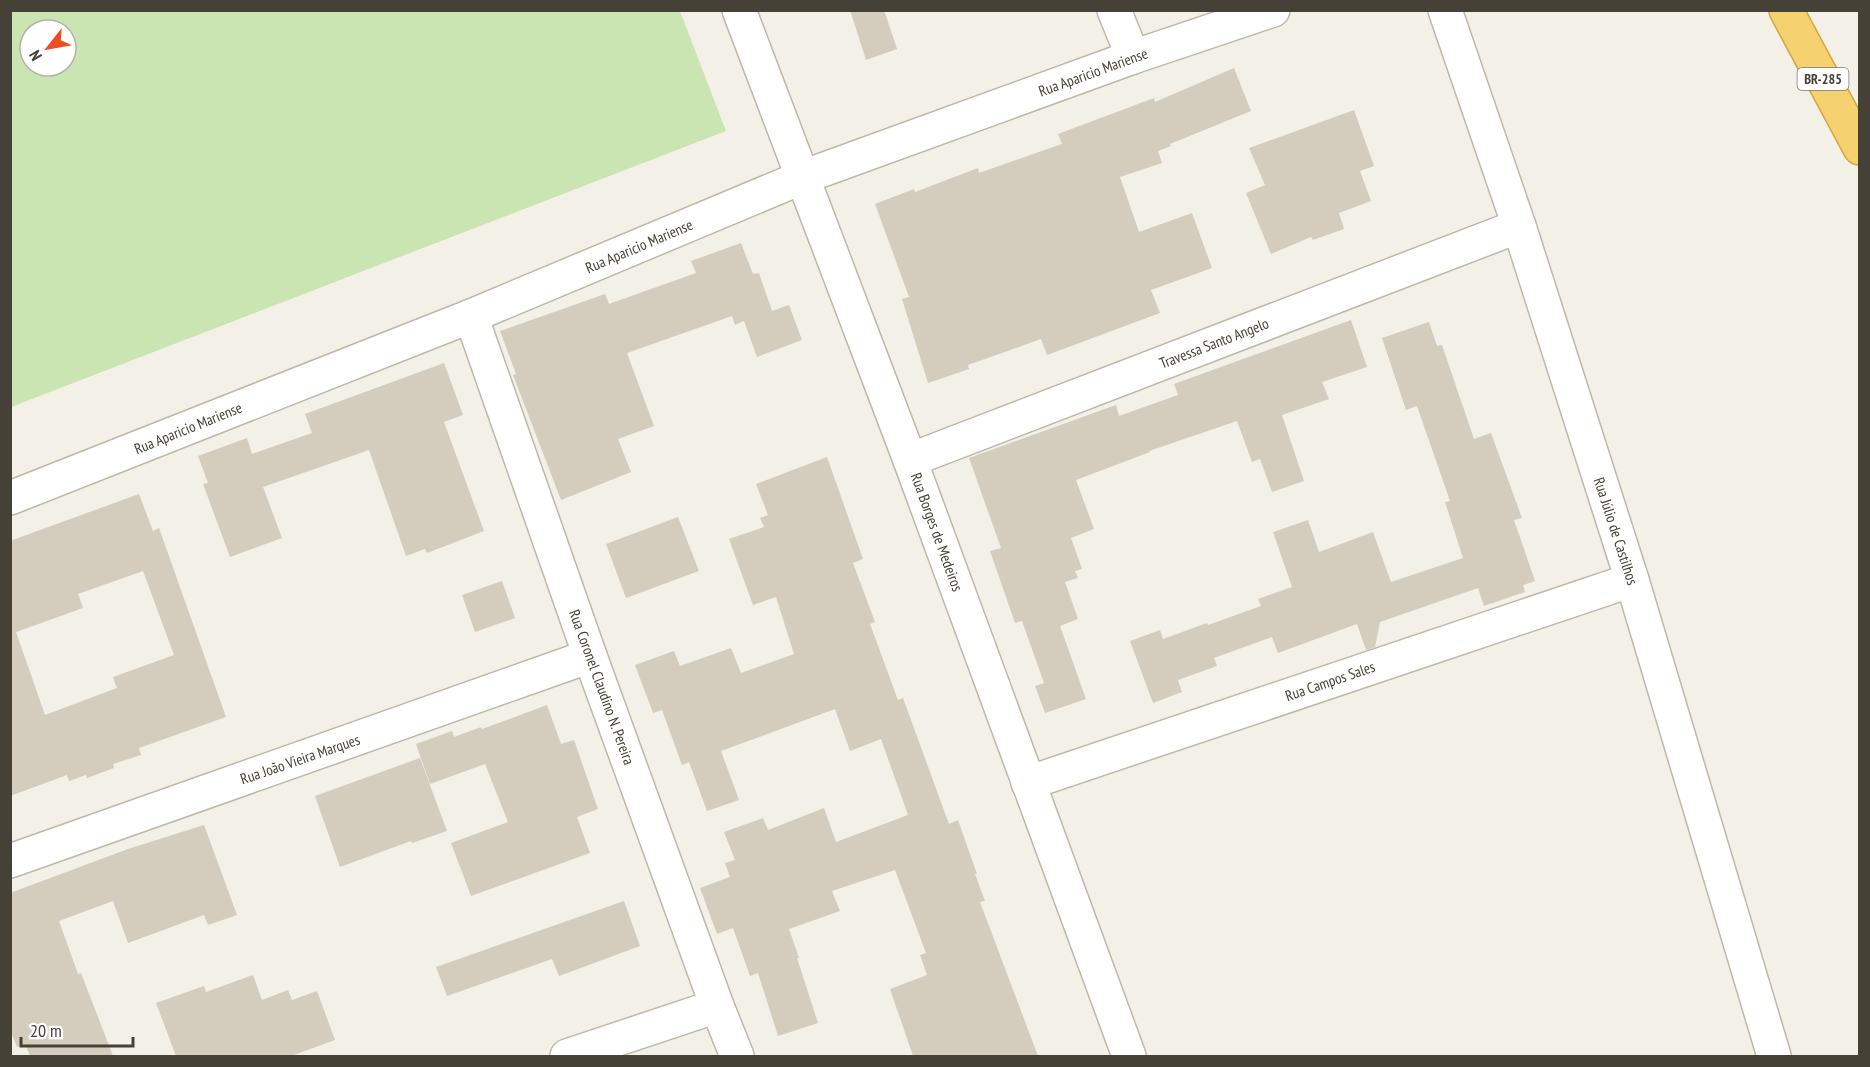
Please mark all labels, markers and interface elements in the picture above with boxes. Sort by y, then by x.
north arrow [18,18,78,78]
street label: Rua Aparicio Mariense [1036,43,1150,101]
text: N [24,47,46,65]
road number: BR-285 [1798,68,1848,90]
street label: Rua Aparicio Mariense [582,215,696,277]
street label: Travessa Santo Angelo [1157,313,1271,373]
street label: Rua Aparicio Mariense [131,398,245,458]
street label: Rua Borges de Medeiros [907,470,967,594]
street label: Rua Júlio de Castilhos [1590,475,1642,587]
street label: Rua Coronel Claudino N. Pereira [565,607,639,767]
street label: Rua Campos Sales [1283,657,1377,705]
street label: Rua João Vieira Marques [238,730,362,788]
scale bar [21,1010,134,1048]
text: 20 m [30,1019,62,1042]

